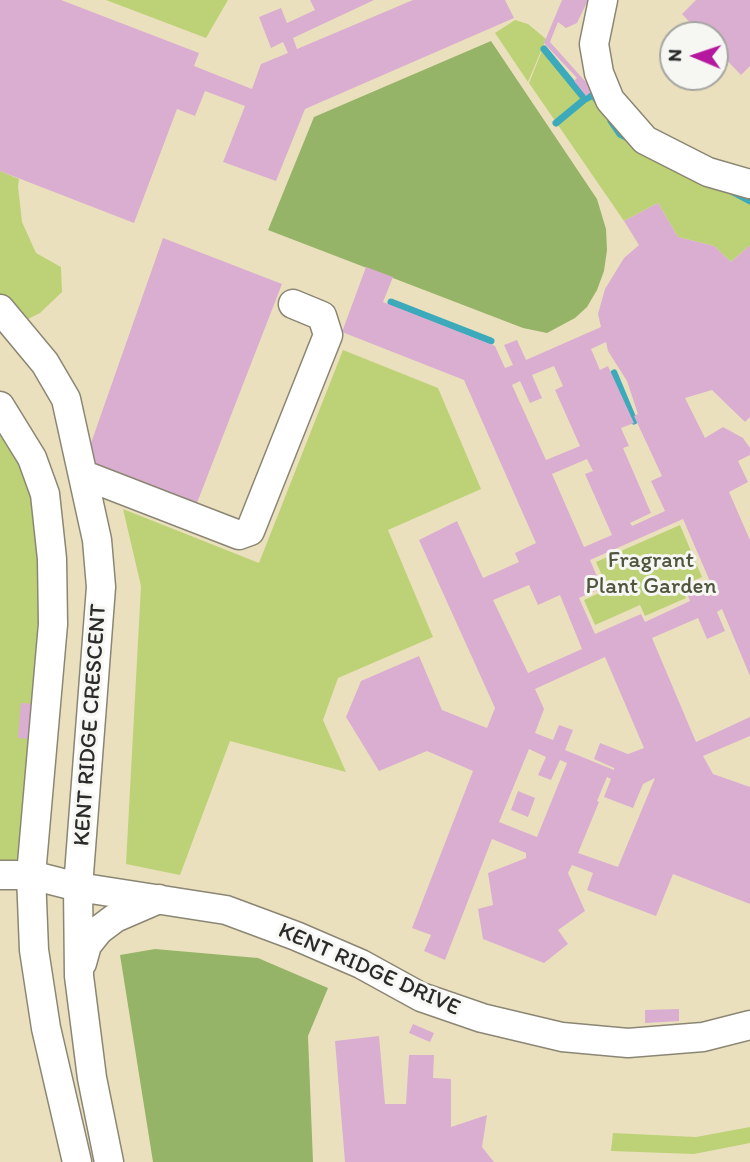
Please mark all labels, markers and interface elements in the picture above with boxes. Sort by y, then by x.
north arrow [659,21,729,91]
text: N [663,49,686,62]
park label: Fragrant Plant Garden [586,547,716,601]
street label: KENT RIDGE CRESCENT [69,603,113,847]
street label: KENT RIDGE DRIVE [274,917,464,1023]

